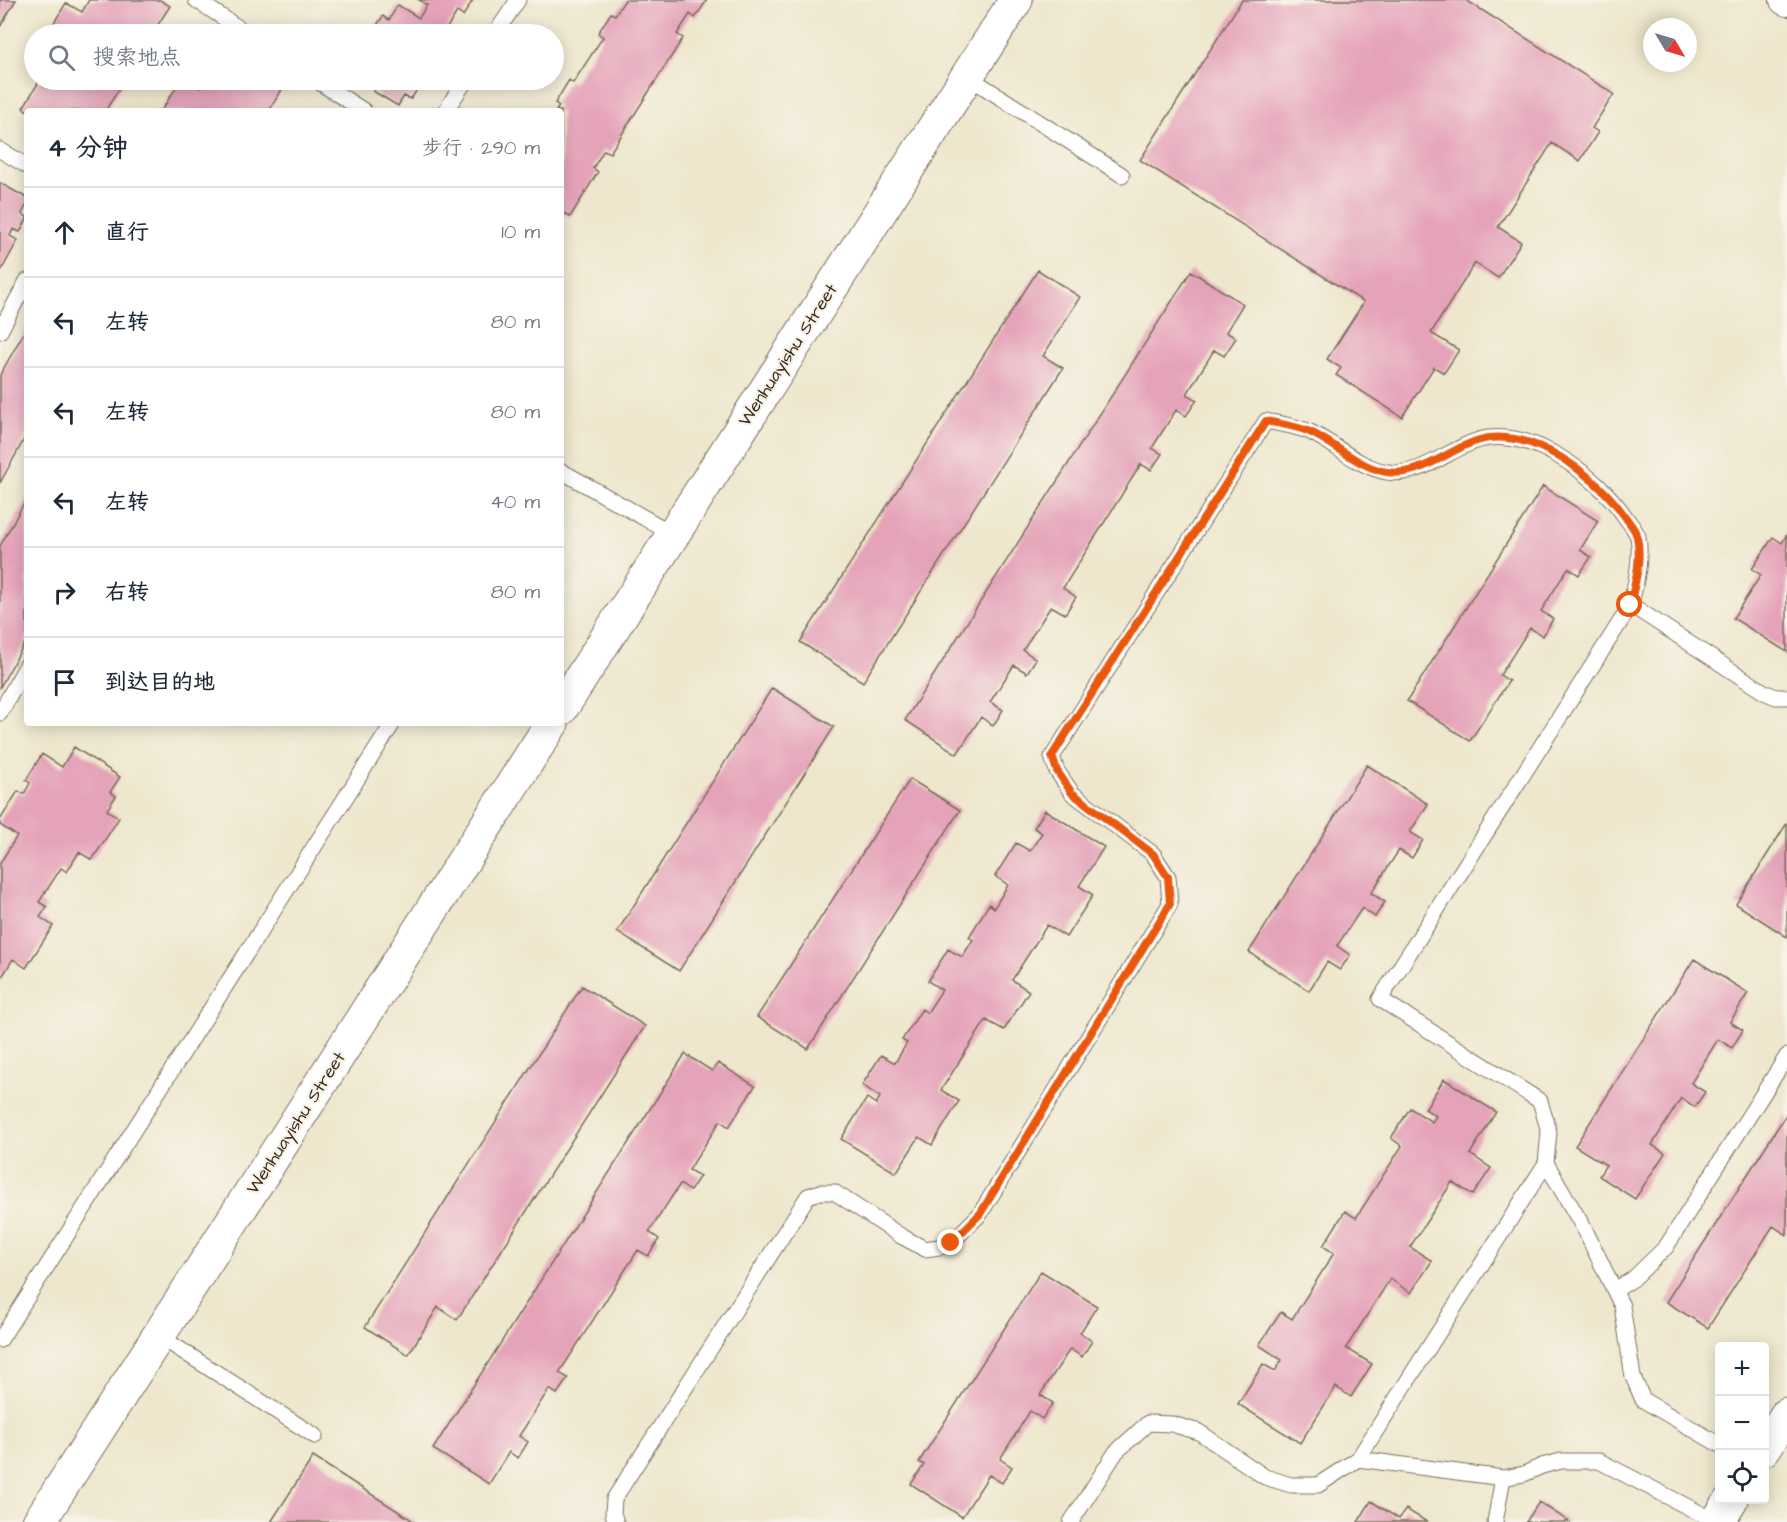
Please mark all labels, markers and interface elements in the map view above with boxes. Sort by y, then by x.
north arrow [1643,18,1697,72]
search box [24,24,564,90]
icon: search [45,41,78,74]
text: 搜索地点 [93,42,181,73]
text: 4 分钟 [48,130,128,166]
text: 步行 · 290 m [422,134,540,162]
icon: ahead [48,216,81,249]
text: 直行 [105,217,149,248]
text: 10 m [501,218,540,246]
street label: Wenhuayishu Street [732,278,845,432]
icon: left [48,306,81,339]
text: 左转 [105,307,149,338]
text: 80 m [491,308,540,336]
icon: left [48,396,81,429]
text: 左转 [105,397,149,428]
text: 80 m [491,398,540,426]
icon: left [48,486,81,519]
text: 左转 [105,487,149,518]
text: 40 m [490,488,540,516]
icon: right [48,576,81,609]
text: 右转 [105,577,149,608]
text: 80 m [491,578,540,606]
route start [1616,591,1642,617]
icon: arrive [48,666,81,699]
text: 到达目的地 [105,667,215,698]
street label: Wenhuayishu Street [240,1046,353,1200]
route end [937,1229,963,1255]
map controls [1715,1342,1769,1504]
button: + [1715,1342,1769,1396]
button: − [1715,1396,1769,1450]
button: locate [1715,1450,1769,1504]

